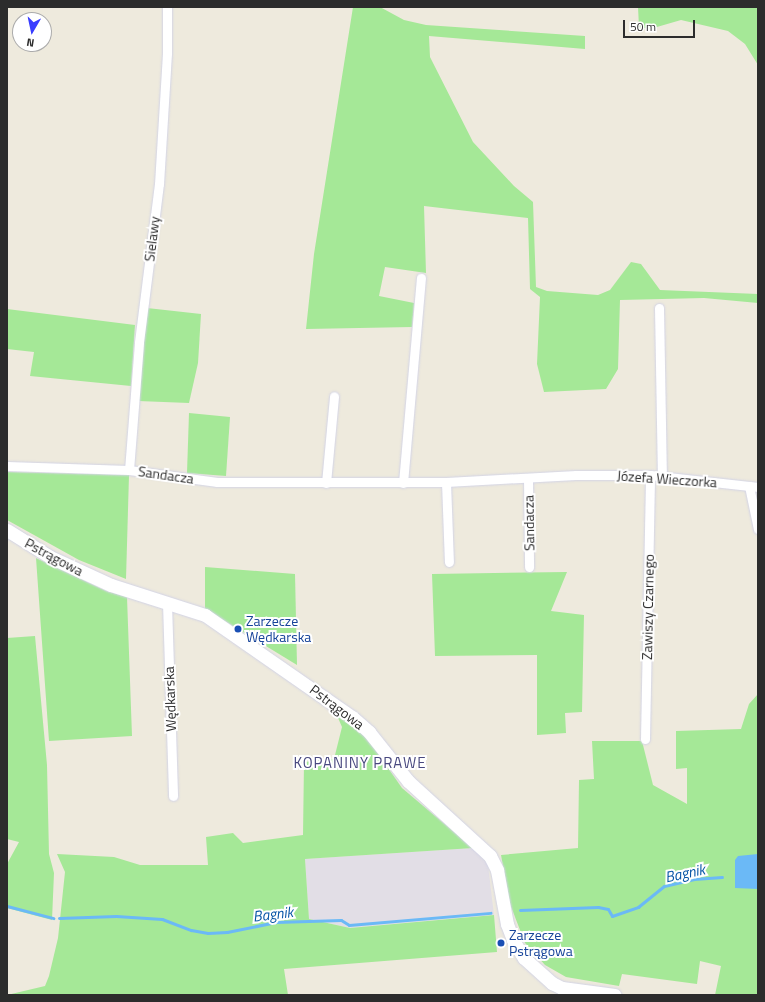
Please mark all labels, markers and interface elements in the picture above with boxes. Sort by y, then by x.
north arrow [12,12,52,52]
scale bar [625,12,697,38]
text: 50 m [630,17,656,36]
text: N [25,34,35,51]
street label: Sielawy [141,215,163,263]
street label: Sandacza [137,463,195,487]
street label: Józefa Wieczorka [616,467,718,491]
street label: Sandacza [520,495,538,551]
street label: Pstrągowa [22,535,86,579]
street label: Zawiszy Czarnego [639,554,657,660]
place label: Zarzecze Wędkarska [246,613,311,646]
marker: Zarzecze Wędkarska [233,624,243,634]
street label: Wędkarska [160,666,180,732]
street label: Pstrągowa [307,681,367,733]
district label: KOPANINY PRAWE [293,754,427,772]
water label: Bagnik [663,860,707,886]
water label: Bagnik [252,903,294,925]
place label: Zarzecze Pstrągowa [509,927,573,960]
marker: Zarzecze Pstrągowa [496,938,506,948]

